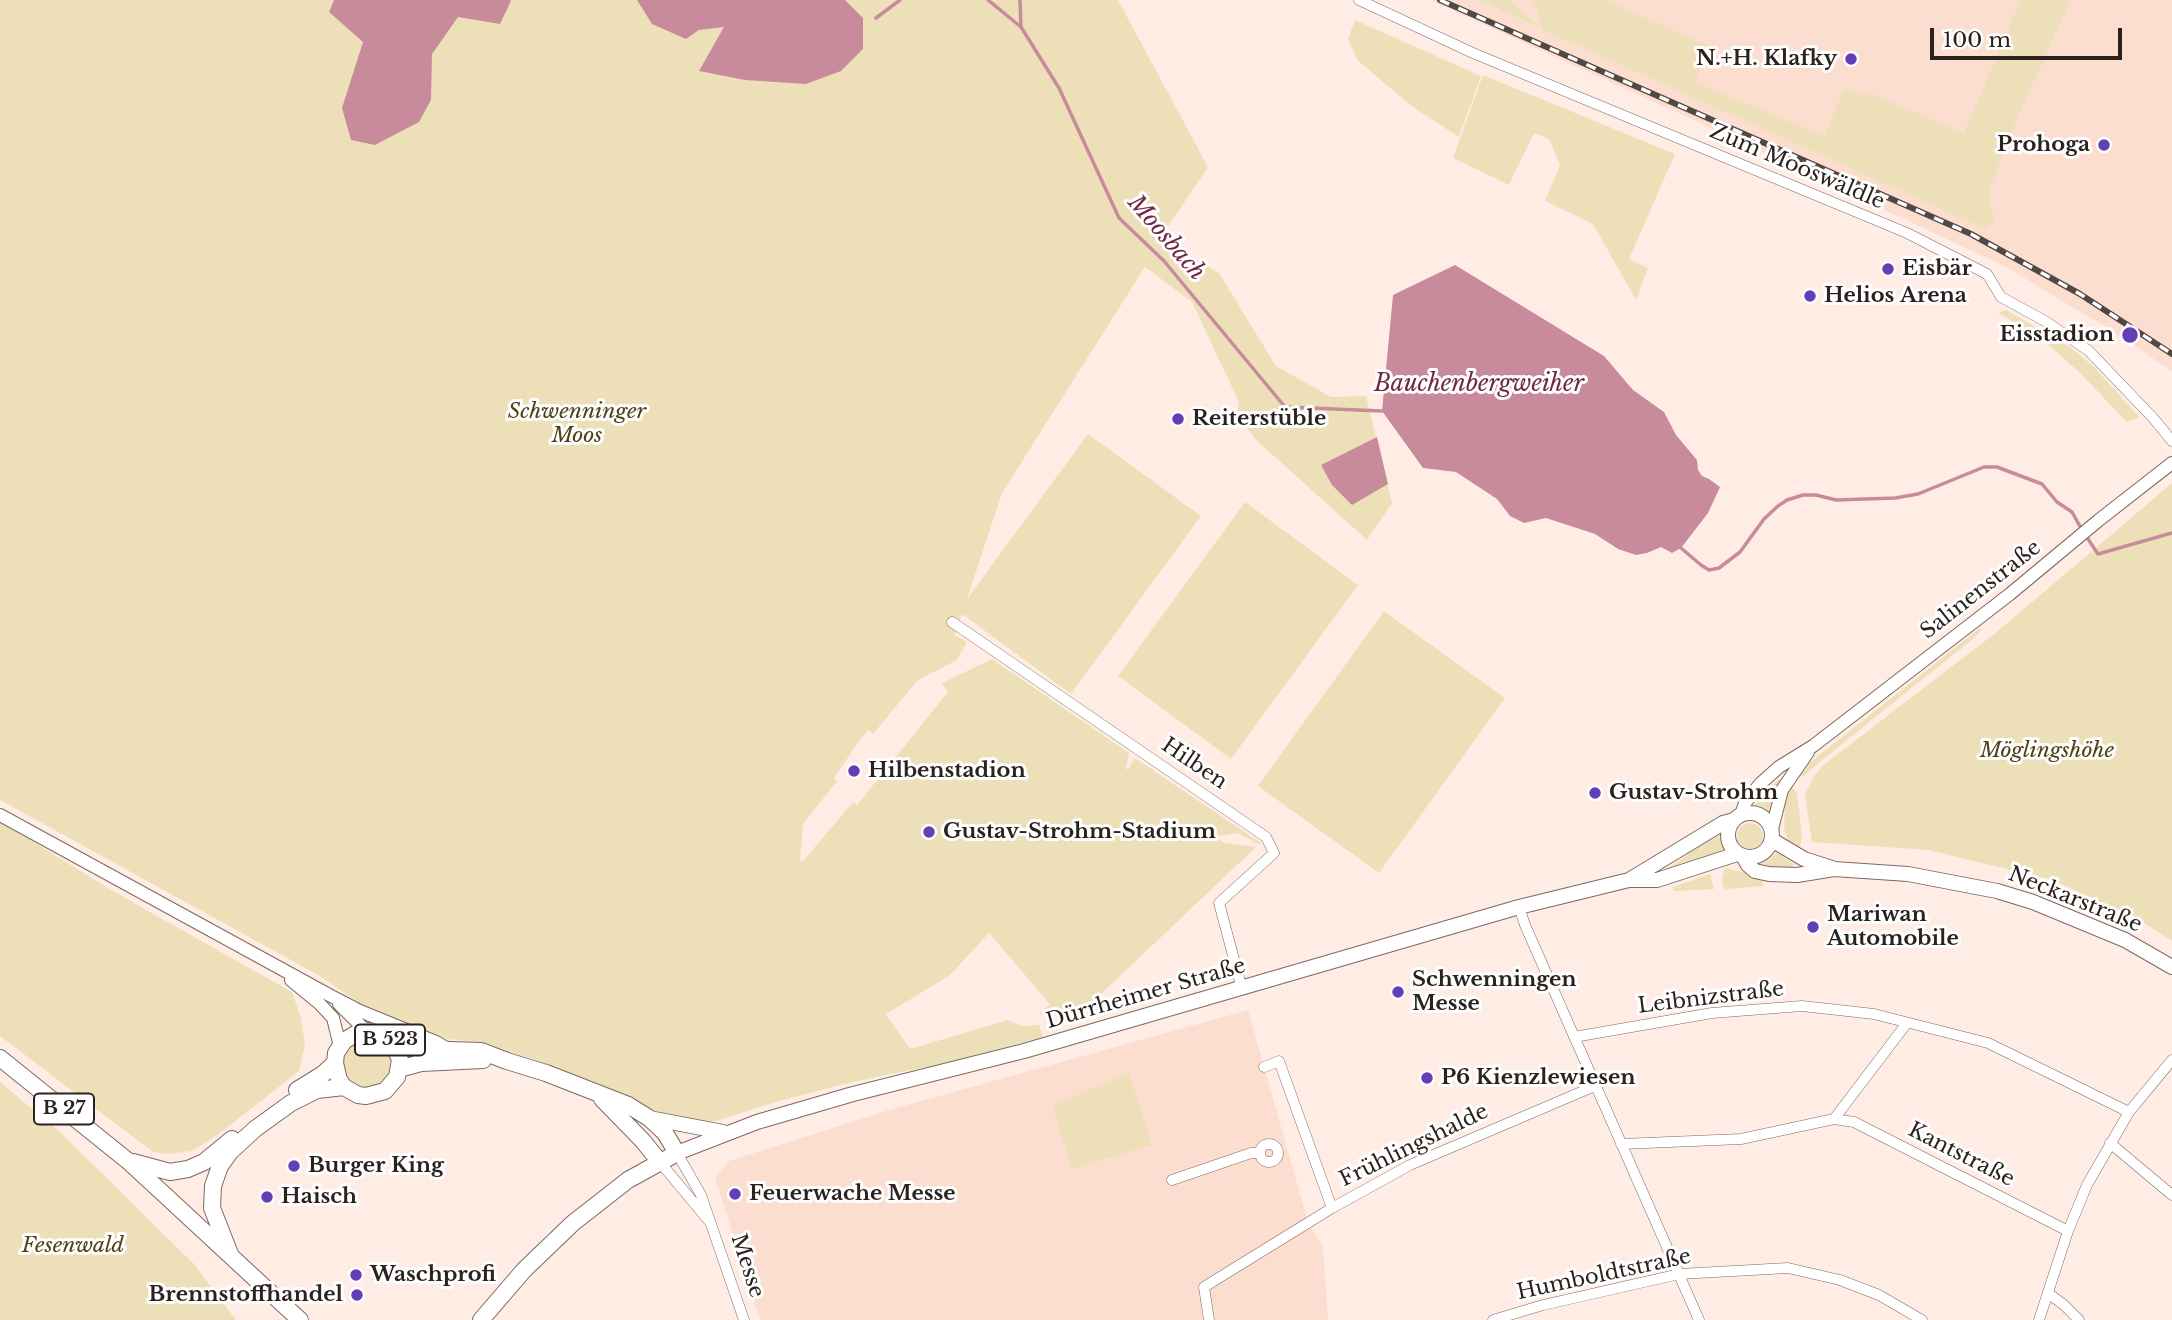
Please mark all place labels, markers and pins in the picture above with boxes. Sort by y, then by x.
place label: N.+H. Klafky [1696,46,1837,72]
marker: N.+H. Klafky [1843,51,1859,67]
place label: Prohoga [1997,132,2090,158]
marker: Prohoga [2096,137,2112,153]
place label: Eisbär [1902,256,1972,282]
marker: Eisbär [1880,261,1896,277]
place label: Helios Arena [1824,283,1967,309]
marker: Helios Arena [1802,288,1818,304]
place label: Eisstadion [1999,322,2114,348]
marker: Eisstadion [2120,325,2140,345]
place label: Reiterstüble [1192,406,1326,432]
marker: Reiterstüble [1170,411,1186,427]
place label: Hilbenstadion [868,758,1026,784]
marker: Hilbenstadion [846,763,862,779]
place label: Gustav-Strohm [1609,780,1778,806]
marker: Gustav-Strohm [1587,785,1603,801]
place label: Gustav-Strohm-Stadium [943,819,1216,845]
marker: Gustav-Strohm-Stadium [921,824,937,840]
place label: Mariwan Automobile [1827,902,1959,952]
marker: Mariwan Automobile [1805,919,1821,935]
place label: Schwenningen Messe [1412,967,1576,1017]
marker: Schwenningen Messe [1390,984,1406,1000]
place label: P6 Kienzlewiesen [1441,1065,1636,1091]
marker: P6 Kienzlewiesen [1419,1070,1435,1086]
place label: Burger King [308,1153,444,1179]
marker: Burger King [286,1158,302,1174]
place label: Feuerwache Messe [749,1181,956,1207]
place label: Haisch [281,1184,357,1210]
marker: Feuerwache Messe [727,1186,743,1202]
marker: Haisch [259,1189,275,1205]
place label: Waschprofi [370,1262,496,1288]
marker: Waschprofi [348,1267,364,1283]
place label: Brennstoffhandel [149,1282,343,1308]
marker: Brennstoffhandel [349,1287,365,1303]

